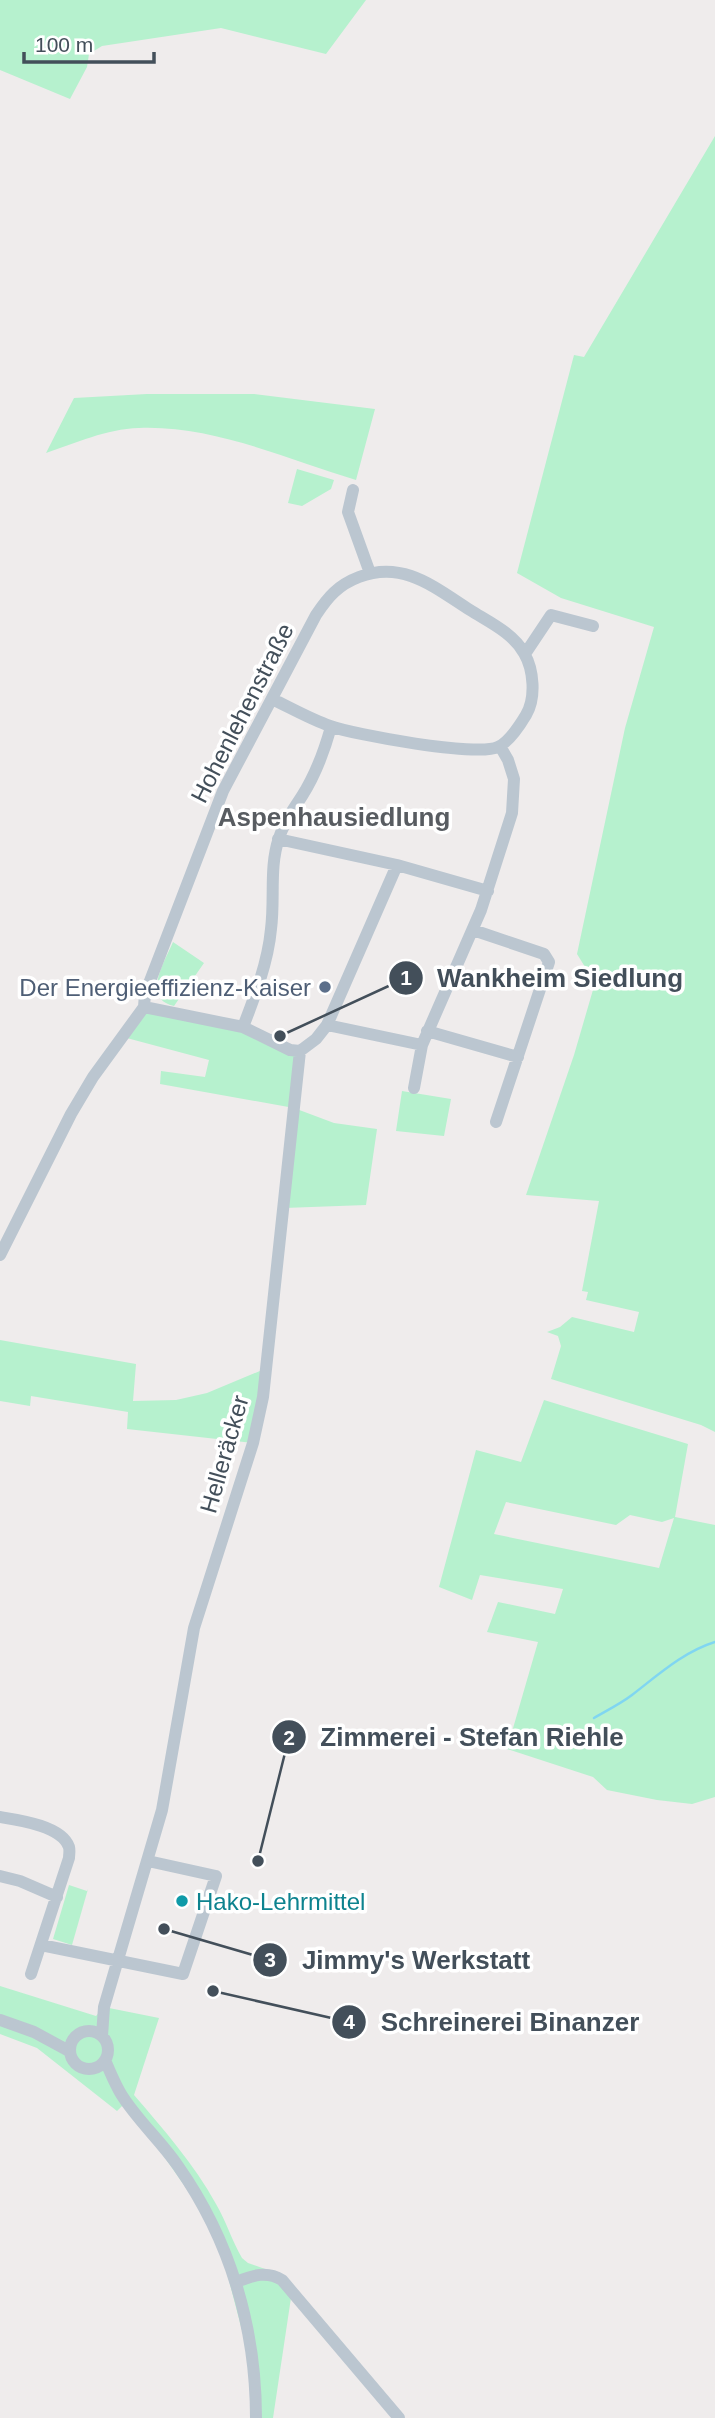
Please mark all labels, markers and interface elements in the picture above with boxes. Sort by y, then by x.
scale bar [24,21,154,65]
text: 100 m [35,33,93,56]
street label: Hohenlehenstraße [185,619,299,807]
district label: Aspenhausiedlung [218,802,450,832]
callout: Wankheim Siedlung [388,955,697,1002]
text: Wankheim Siedlung [437,963,683,993]
text: 1 [400,966,412,989]
place label: Der Energieeffizienz-Kaiser [19,974,311,1001]
marker: Der Energieeffizienz-Kaiser [317,979,333,995]
street label: Helleräcker [194,1392,254,1516]
callout: Zimmerei - Stefan Riehle [272,1714,638,1761]
text: Zimmerei - Stefan Riehle [320,1722,624,1752]
text: 2 [283,1726,295,1749]
place label: Hako-Lehrmittel [196,1888,365,1915]
marker: Hako-Lehrmittel [174,1893,190,1909]
callout: Jimmy's Werkstatt [253,1936,544,1983]
text: Jimmy's Werkstatt [302,1945,530,1975]
text: 3 [264,1948,276,1971]
callout: Schreinerei Binanzer [332,1998,654,2045]
text: Schreinerei Binanzer [381,2007,639,2037]
text: 4 [343,2010,355,2033]

